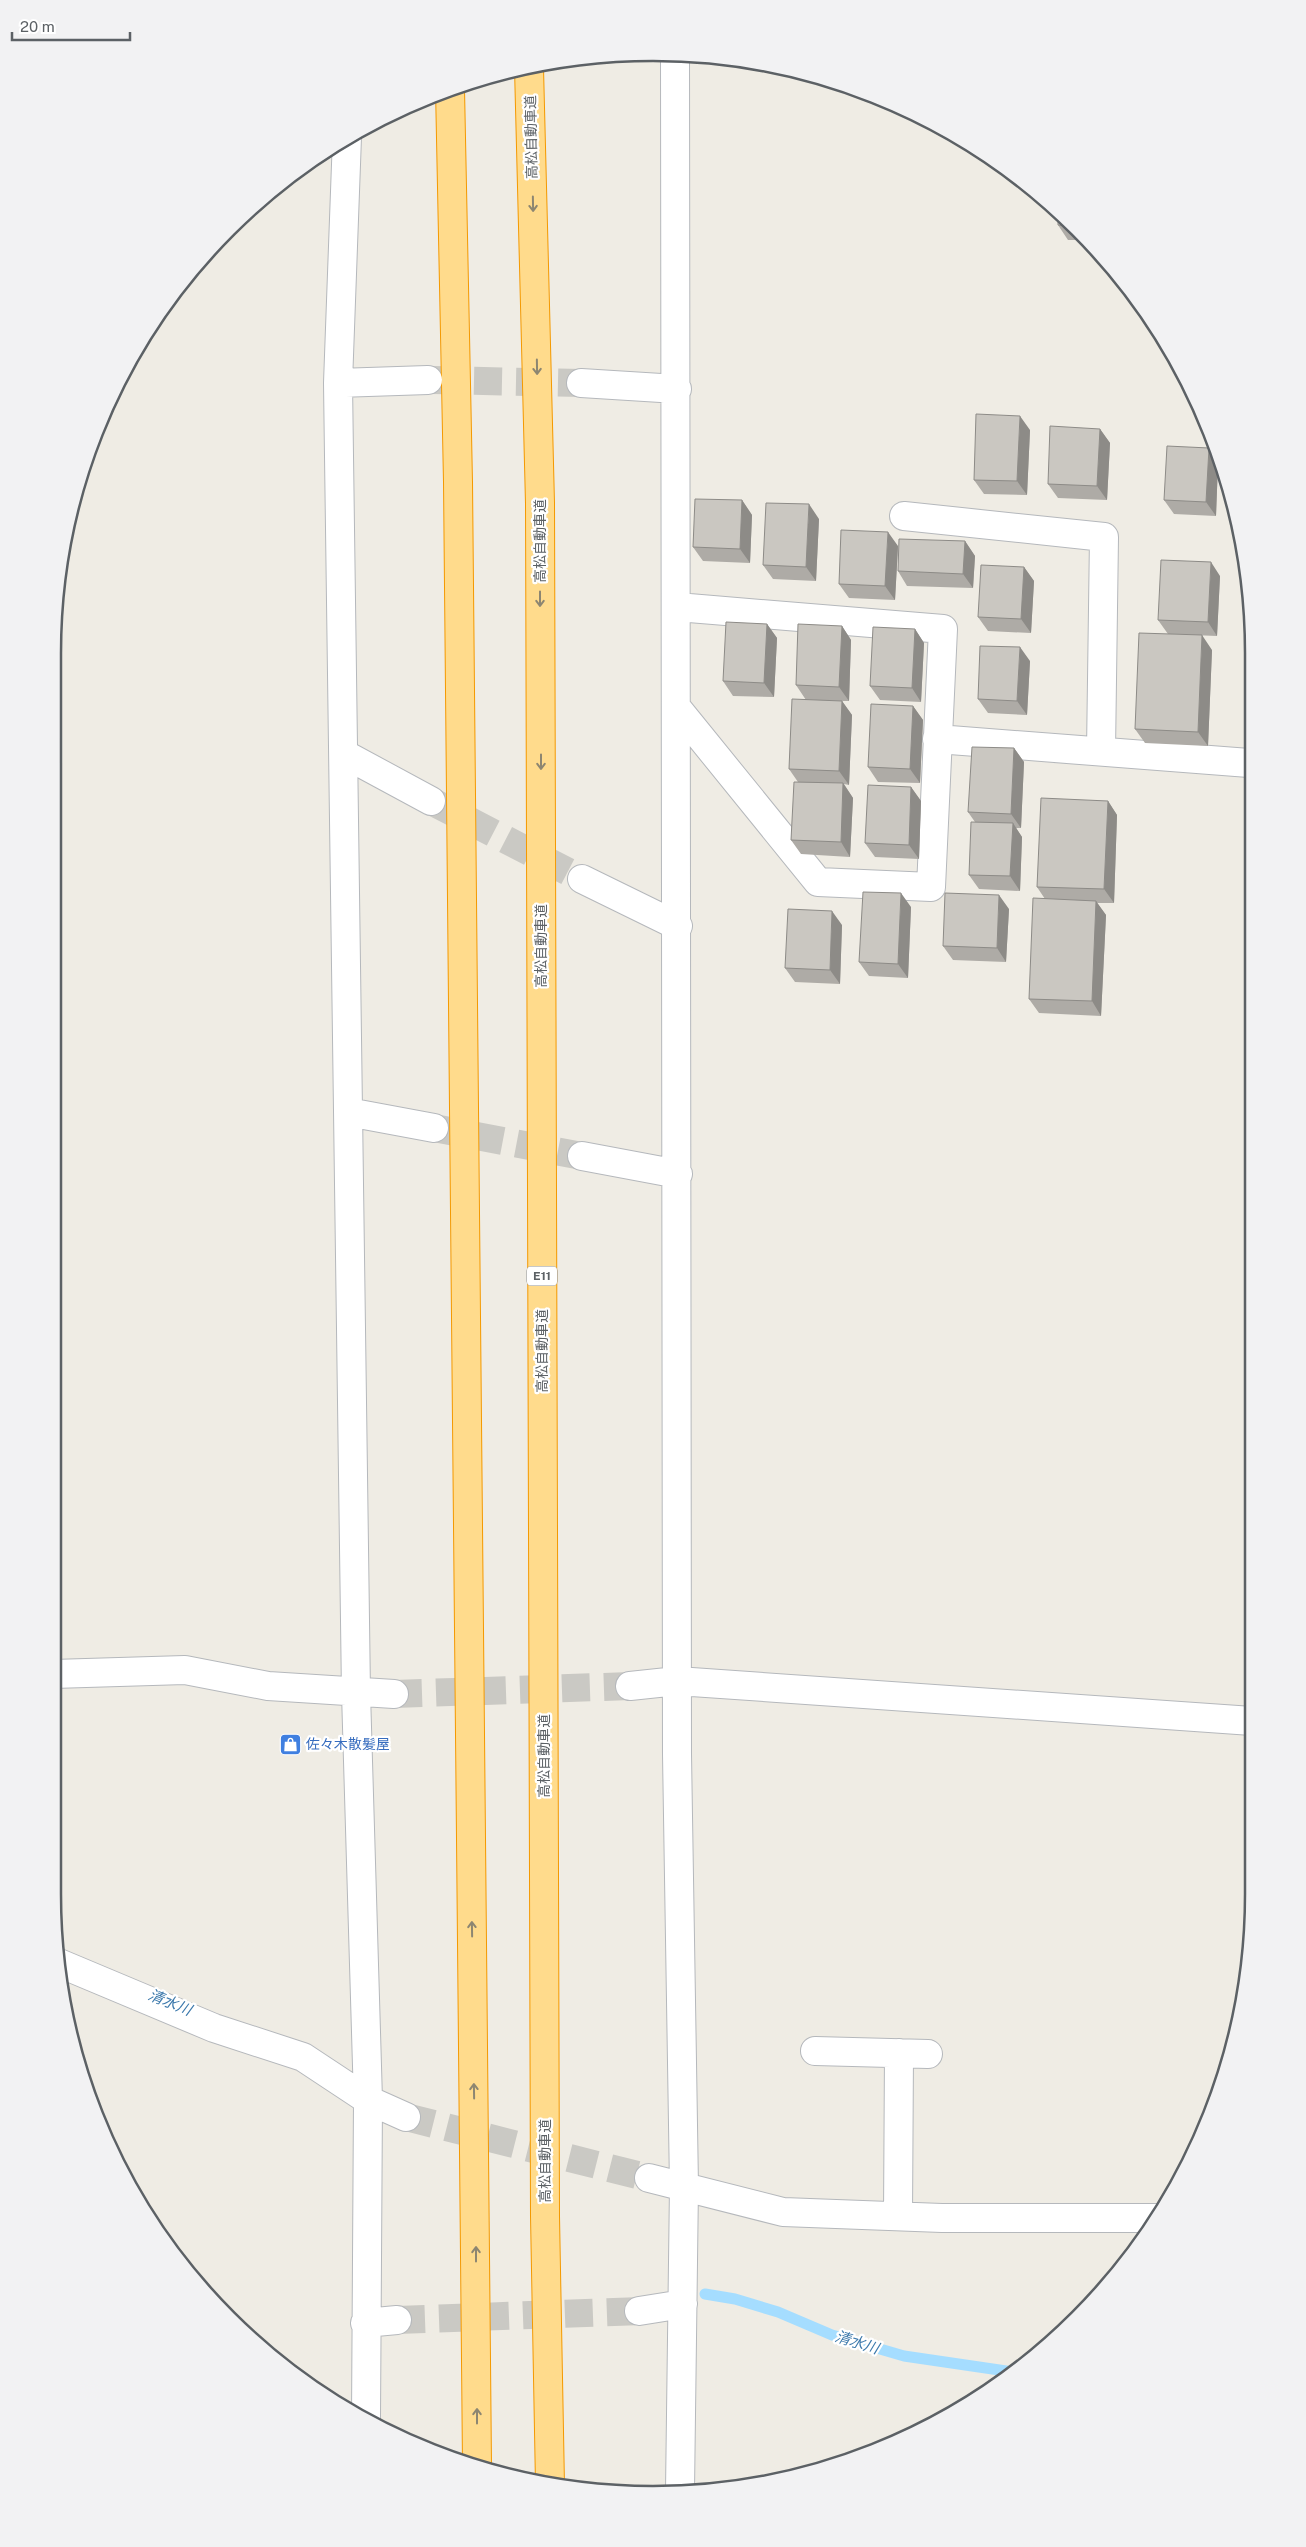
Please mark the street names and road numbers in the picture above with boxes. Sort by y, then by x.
street label: 高松自動車道 [522,95,540,179]
street label: 高松自動車道 [532,499,548,583]
street label: 高松自動車道 [533,904,549,988]
road number: E11 [527,1266,557,1285]
street label: 高松自動車道 [534,1309,550,1393]
street label: 高松自動車道 [536,1714,552,1798]
street label: 高松自動車道 [537,2119,553,2203]

